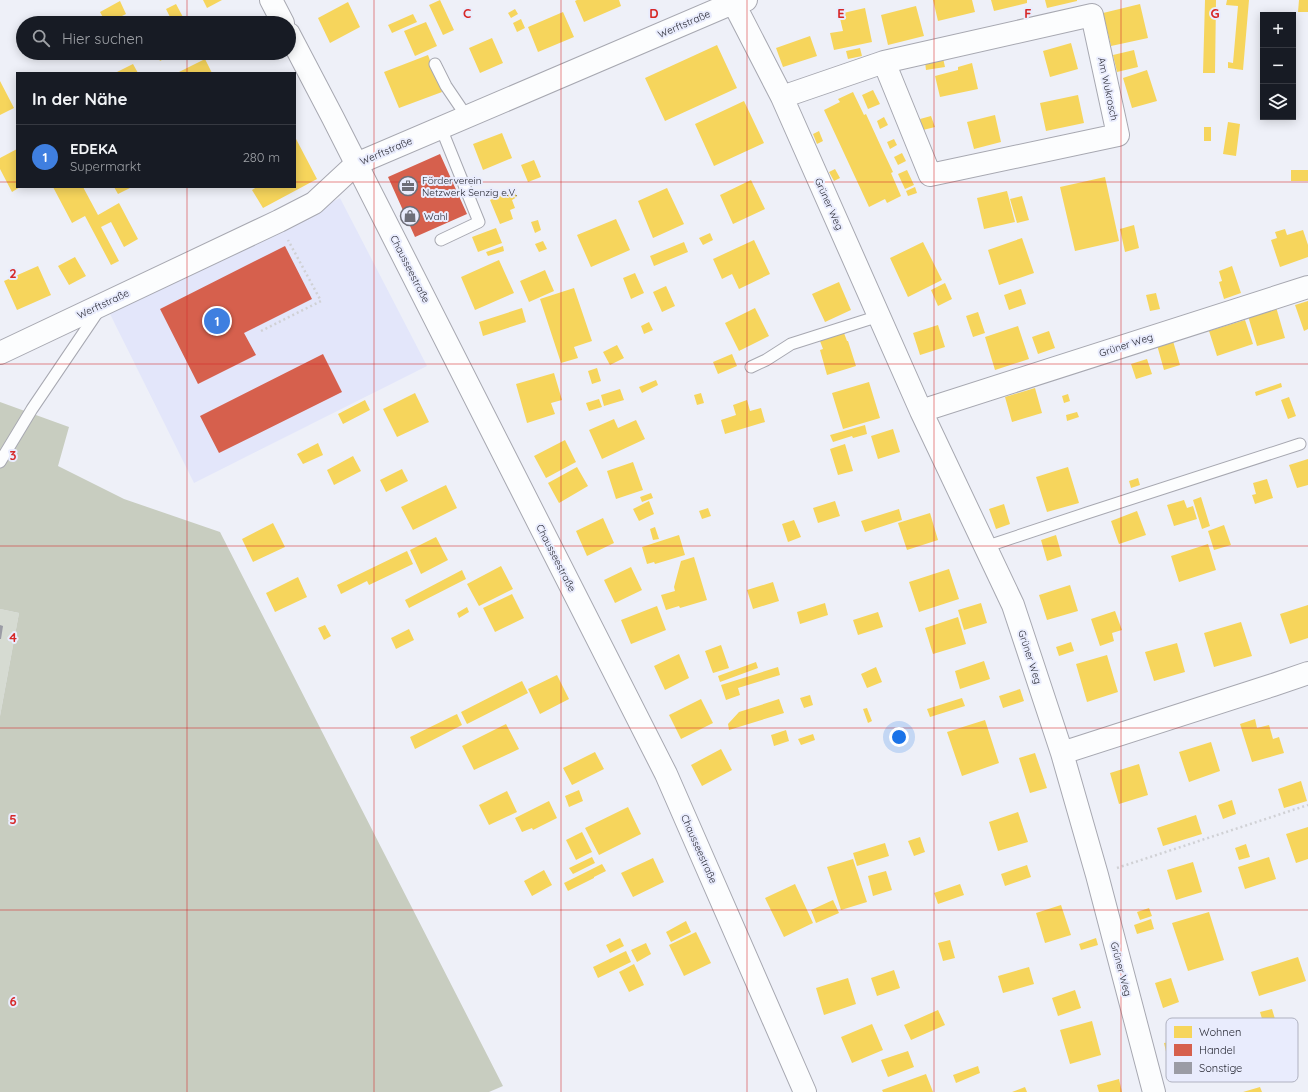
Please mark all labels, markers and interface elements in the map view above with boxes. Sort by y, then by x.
text: C [463,5,471,21]
text: D [649,5,659,21]
text: E [837,5,845,21]
text: F [1024,5,1032,21]
text: G [1210,5,1220,21]
street label: Werftstraße [656,7,713,41]
map controls [1260,12,1296,120]
button: + [1260,12,1296,48]
search box [16,16,296,60]
icon: search [30,27,52,49]
text: Hier suchen [62,29,143,48]
button: − [1260,48,1296,84]
street label: Am Wukrosch [1095,56,1121,122]
button: layers [1260,84,1296,120]
text: In der Nähe [32,88,128,109]
street label: Werftstraße [358,134,415,168]
text: EDEKA [70,139,117,158]
text: 1 [42,149,48,165]
text: 280 m [243,149,280,165]
text: Supermarkt [70,158,141,174]
place label: Förderverein Netzwerk Senzig e.V. [422,174,517,199]
office icon: Förderverein Netzwerk Senzig e.V. [397,175,419,197]
street label: Grüner Weg [812,176,846,232]
shop icon: Wahl [399,205,421,227]
place label: Wahl [424,210,448,223]
street label: Chausseestraße [387,233,433,305]
text: 2 [9,265,17,281]
street label: Werftstraße [75,286,131,322]
pin: 1 [204,306,230,336]
street label: Grüner Weg [1097,330,1155,360]
text: 3 [10,447,17,463]
street label: Chausseestraße [533,522,579,594]
street label: Grüner Weg [1015,628,1045,686]
text: 4 [9,629,17,645]
your location [889,727,909,747]
text: 5 [9,811,17,827]
street label: Chausseestraße [678,812,720,886]
street label: Grüner Weg [1107,940,1135,998]
text: 6 [9,993,17,1009]
legend [1166,1018,1298,1082]
text: Wohnen [1199,1025,1241,1039]
text: Handel [1199,1043,1235,1057]
text: Sonstige [1199,1061,1242,1075]

